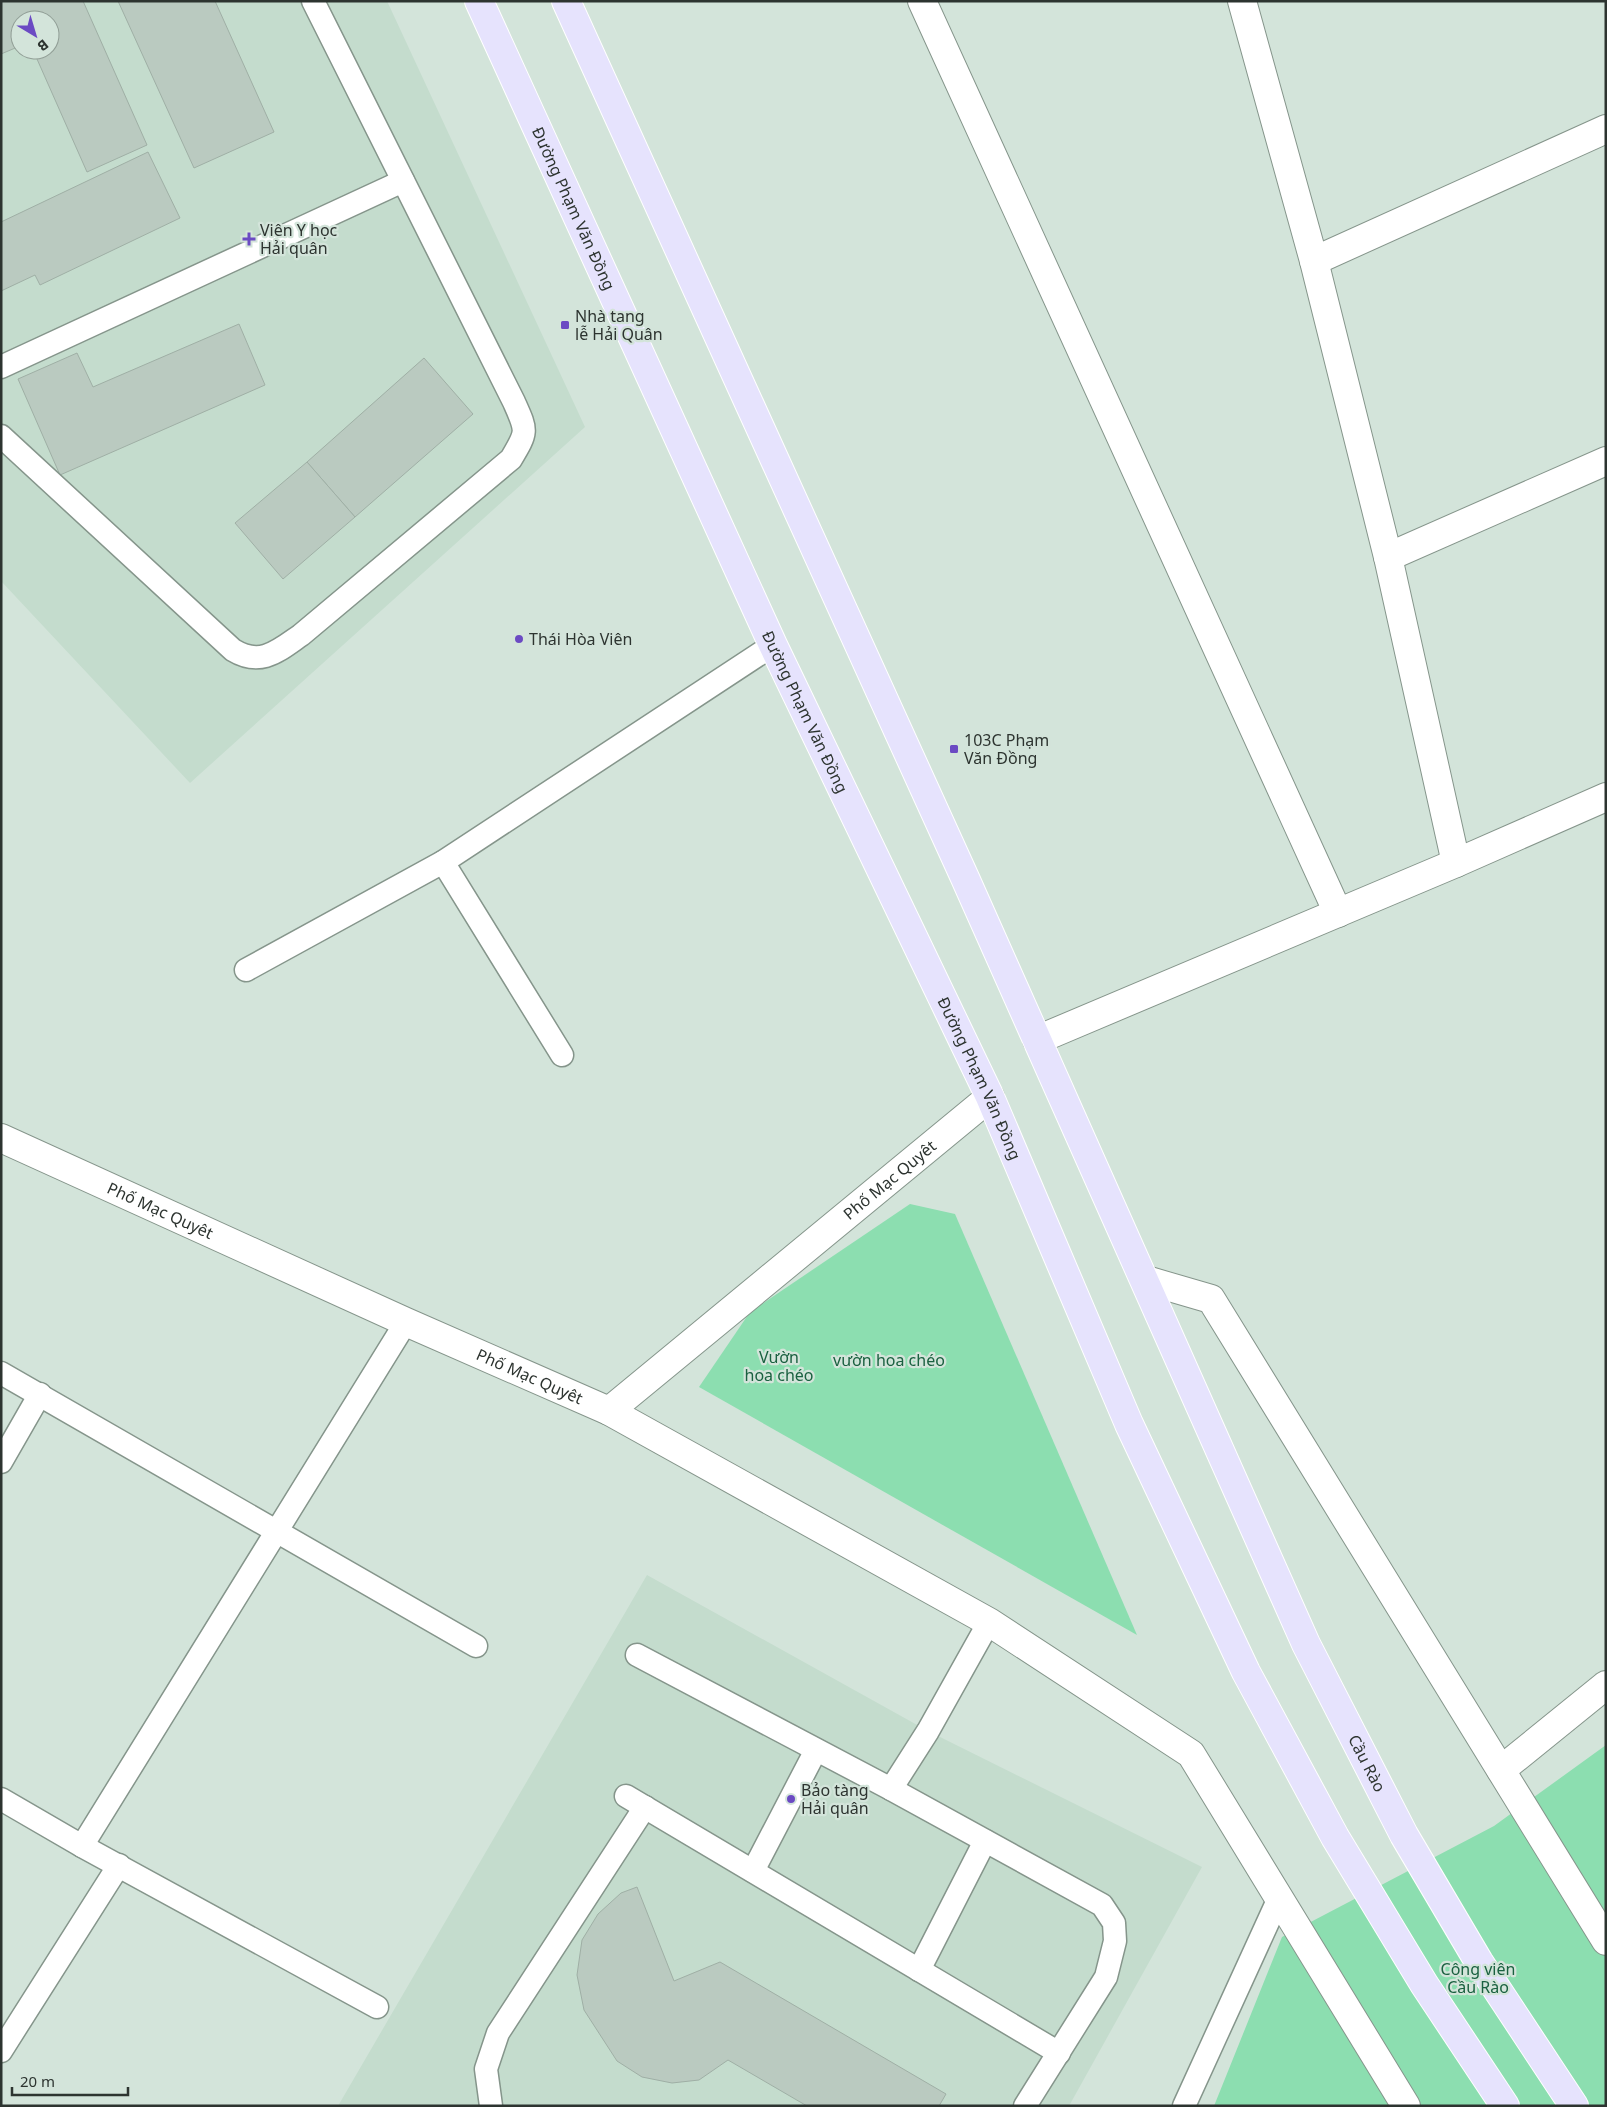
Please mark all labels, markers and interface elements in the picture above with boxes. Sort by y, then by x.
north arrow [10,10,60,60]
text: B [34,35,53,56]
street label: Đường Phạm Văn Đồng [527,123,621,294]
place label: Viên Y học Hải quân [260,219,338,259]
marker: Viên Y học Hải quân [242,232,256,246]
place label: Nhà tang lễ Hải Quân [575,305,663,345]
marker: Nhà tang lễ Hải Quân [559,319,571,331]
street label: Đường Phạm Văn Đồng [757,627,853,796]
place label: Thái Hòa Viên [529,628,632,650]
marker: Thái Hòa Viên [513,633,525,645]
place label: 103C Phạm Văn Đồng [964,729,1049,769]
marker: 103C Phạm Văn Đồng [948,743,960,755]
street label: Đường Phạm Văn Đồng [932,993,1026,1163]
street label: Phố Mạc Quyêt [838,1135,941,1225]
street label: Phố Mạc Quyêt [104,1177,217,1244]
street label: Phố Mạc Quyêt [473,1343,587,1409]
park label: Vườn hoa chéo [745,1346,813,1386]
park label: vườn hoa chéo [833,1349,945,1371]
street label: Cầu Rào [1343,1731,1391,1796]
place label: Bảo tàng Hải quân [801,1779,869,1819]
marker: Bảo tàng Hải quân [785,1793,797,1805]
park label: Công viên Cầu Rào [1441,1958,1515,1998]
scale bar [12,2064,129,2096]
text: 20 m [20,2071,55,2091]

